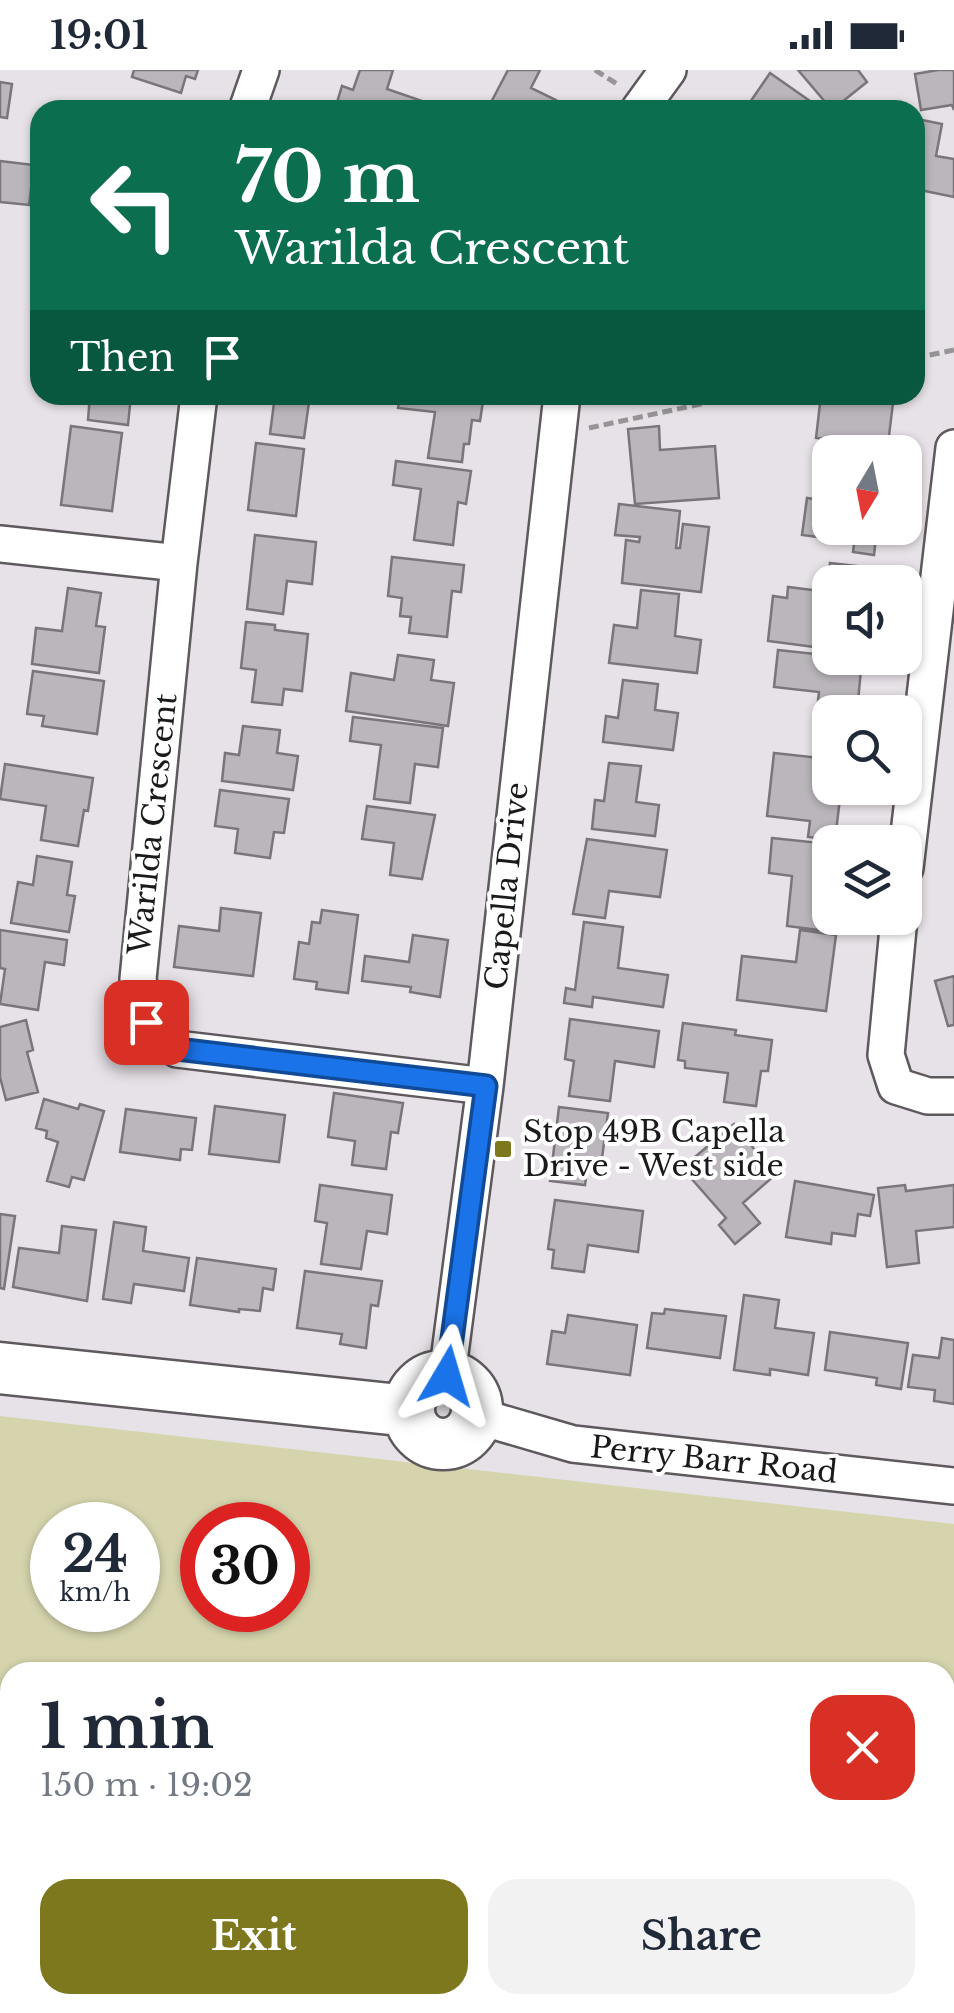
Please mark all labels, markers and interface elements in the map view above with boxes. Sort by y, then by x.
text: 19:01 [50,12,148,59]
text: 70 m [235,134,420,221]
icon: left [70,140,200,270]
text: Warilda Crescent [235,220,629,276]
icon: arrive [195,330,250,385]
text: Then [70,334,175,381]
north arrow [812,435,922,545]
map controls [812,435,922,935]
button: sound [812,565,922,675]
street label: Warilda Crescent [120,691,185,958]
button: search [812,695,922,805]
street label: Capella Drive [477,780,536,992]
button: layers [812,825,922,935]
pin [104,980,189,1065]
icon: arrive [119,995,174,1050]
place label: Stop 49B Capella Drive - West side [523,1113,785,1184]
marker: Stop 49B Capella Drive - West side [492,1138,514,1160]
position arrow [395,1324,499,1428]
street label: Perry Barr Road [589,1428,839,1491]
speed limit sign: 30 [180,1502,310,1632]
text: 24 [62,1523,128,1586]
text: km/h [60,1577,130,1608]
text: 1 min [40,1690,214,1764]
button: close [810,1695,915,1800]
text: 150 m · 19:02 [40,1765,253,1805]
button: Exit [40,1879,468,1994]
button: Share [488,1879,915,1994]

